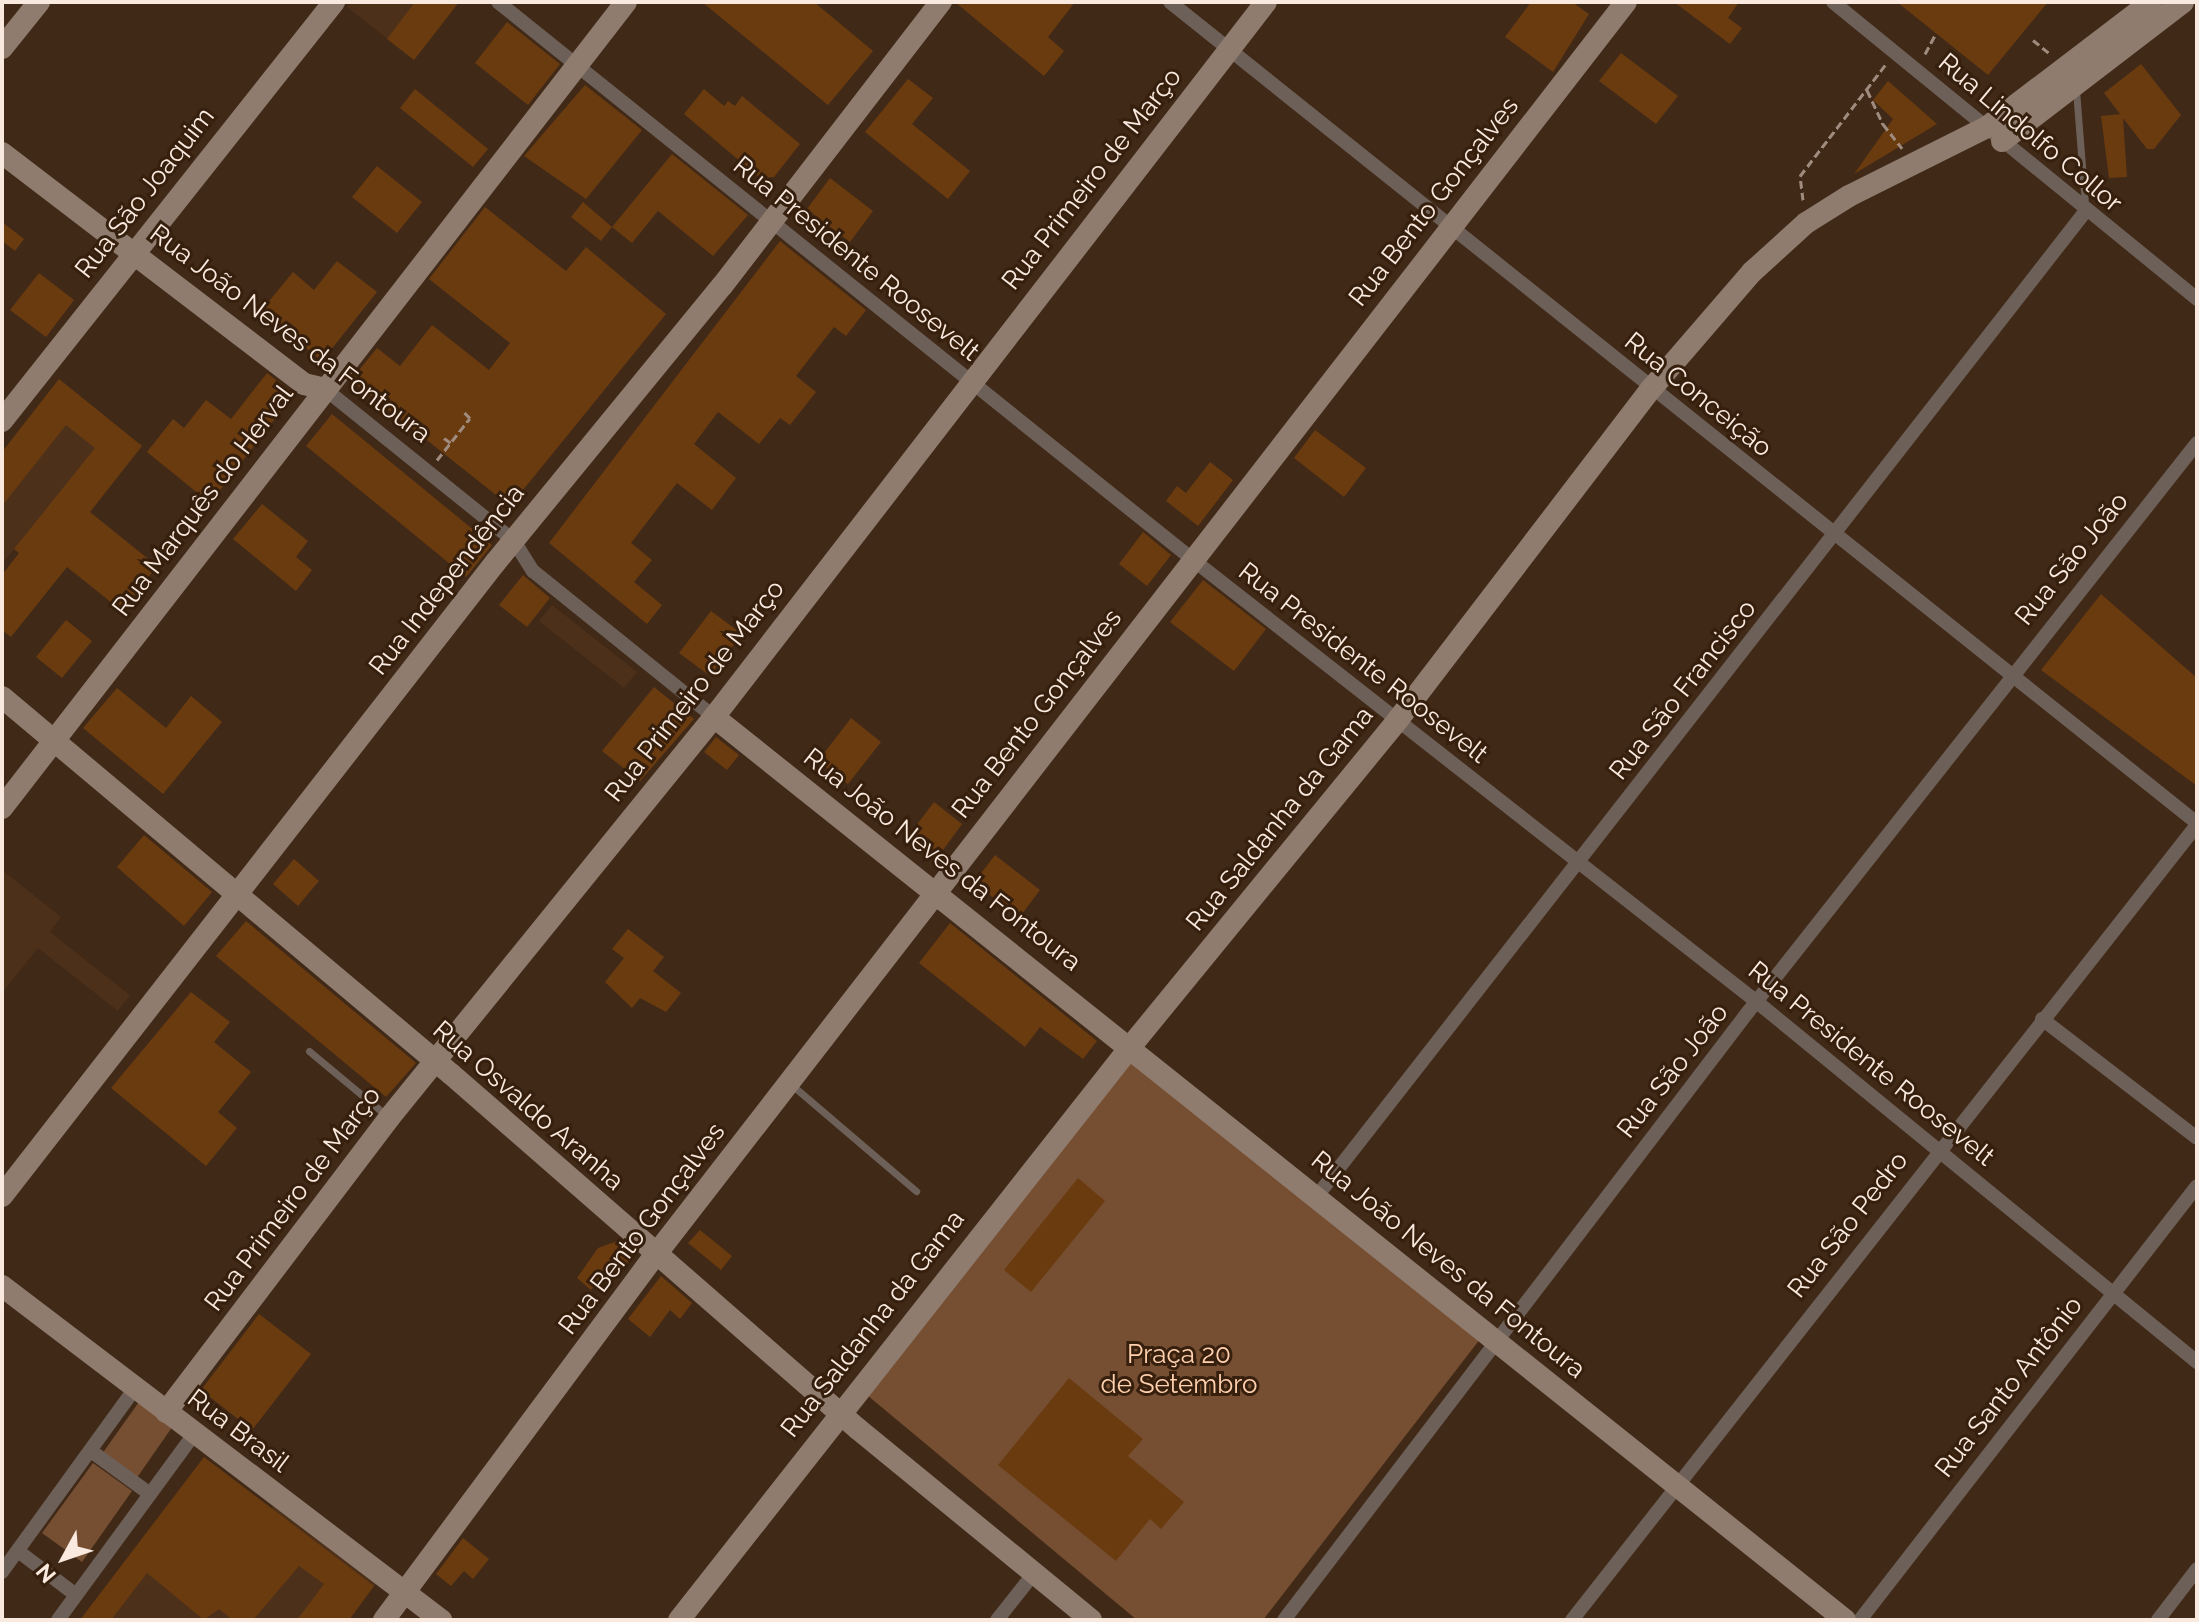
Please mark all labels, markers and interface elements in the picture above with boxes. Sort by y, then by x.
street label: Rua Lindolfo Collor [1932,47,2128,219]
street label: Rua Primeiro de Março [996,62,1188,296]
street label: Rua Bento Gonçalves [1343,91,1525,313]
street label: Rua São Joaquim [69,101,221,285]
street label: Rua Presidente Roosevelt [727,150,985,368]
street label: Rua João Neves da Fontoura [143,218,437,450]
street label: Rua Conceição [1618,326,1778,464]
street label: Rua Marquês do Herval [106,379,300,623]
street label: Rua Independência [363,479,531,681]
street label: Rua São João [2009,486,2135,632]
street label: Rua Presidente Roosevelt [1232,556,1494,770]
street label: Rua Primeiro de Março [599,574,791,808]
street label: Rua São Francisco [1603,594,1763,786]
street label: Rua Bento Gonçalves [946,603,1128,825]
street label: Rua Saldanha da Gama [1180,701,1380,937]
street label: Rua João Neves da Fontoura [797,742,1087,978]
street label: Rua Presidente Roosevelt [1742,955,2000,1173]
street label: Rua São João [1611,997,1735,1145]
street label: Rua Osvaldo Aranha [426,1014,630,1198]
street label: Rua Primeiro de Março [198,1081,388,1317]
street label: Rua Bento Gonçalves [552,1117,732,1341]
street label: Rua João Neves da Fontoura [1304,1145,1592,1385]
street label: Rua São Pedro [1781,1146,1915,1304]
street label: Rua Saldanha da Gama [775,1204,971,1444]
street label: Rua Santo Antônio [1929,1290,2089,1484]
park label: Praça 20 de Setembro [1101,1339,1257,1400]
street label: Rua Brasil [181,1383,295,1479]
north arrow [24,1518,104,1598]
text: N [30,1559,61,1588]

